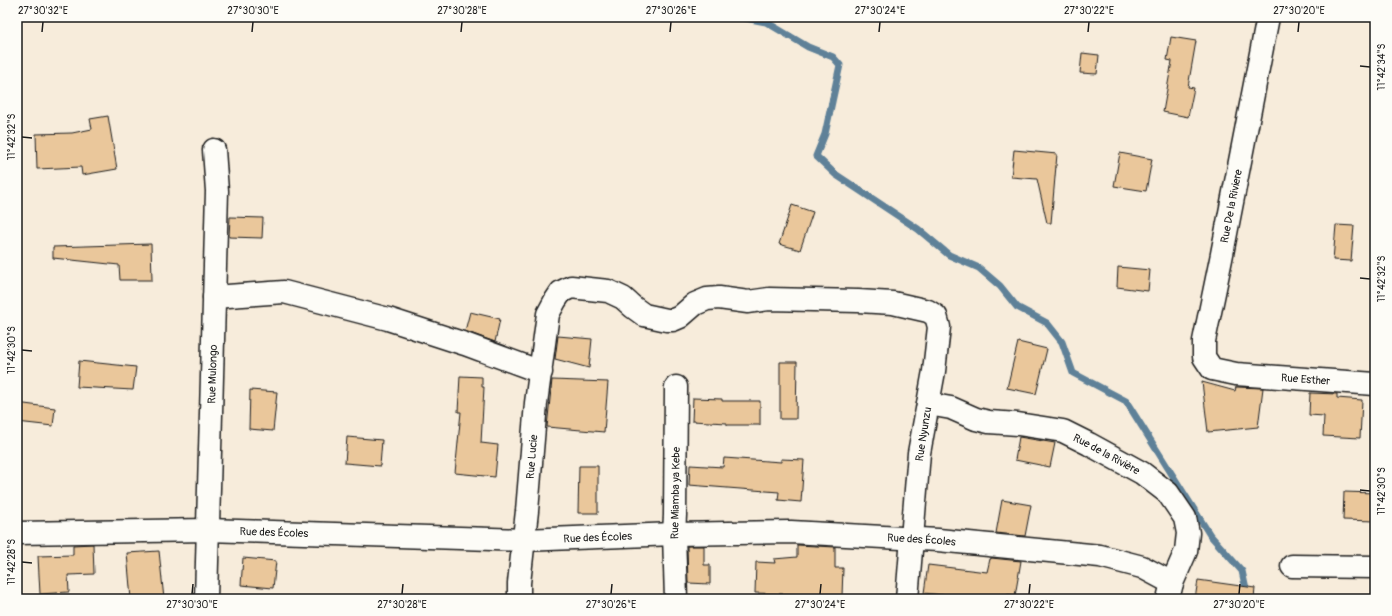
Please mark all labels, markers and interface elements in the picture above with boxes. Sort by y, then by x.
text: 27°30'32"E [18,5,68,17]
text: 27°30'30"E [227,5,279,17]
text: 27°30'28"E [437,5,487,17]
text: 27°30'26"E [646,5,696,17]
text: 27°30'24"E [855,5,905,17]
text: 27°30'22"E [1064,5,1114,17]
text: 27°30'20"E [1273,5,1325,17]
text: 11°42'34"S [1376,43,1388,90]
text: 11°42'32"S [6,114,18,160]
street label: Rue De la Riviere [1218,168,1245,244]
text: 11°42'32"S [1376,256,1388,302]
text: 11°42'30"S [6,326,18,374]
street label: Rue Mulongo [205,344,220,404]
street label: Rue Esther [1280,371,1331,388]
street label: Rue Nyunzu [913,406,934,462]
street label: Rue de la Rivière [1071,431,1143,478]
street label: Rue Lucie [524,433,540,479]
street label: Rue Miamba ya Kebe [668,446,683,539]
text: 11°42'30"S [1376,467,1388,515]
street label: Rue des Écoles [239,525,309,540]
street label: Rue des Écoles [563,530,632,545]
street label: Rue des Écoles [887,531,956,549]
text: 11°42'28"S [6,539,18,585]
text: 27°30'30"E [166,599,218,611]
text: 27°30'28"E [377,599,427,611]
text: 27°30'26"E [586,599,636,611]
text: 27°30'24"E [795,599,845,611]
text: 27°30'22"E [1004,599,1054,611]
text: 27°30'20"E [1213,599,1265,611]

